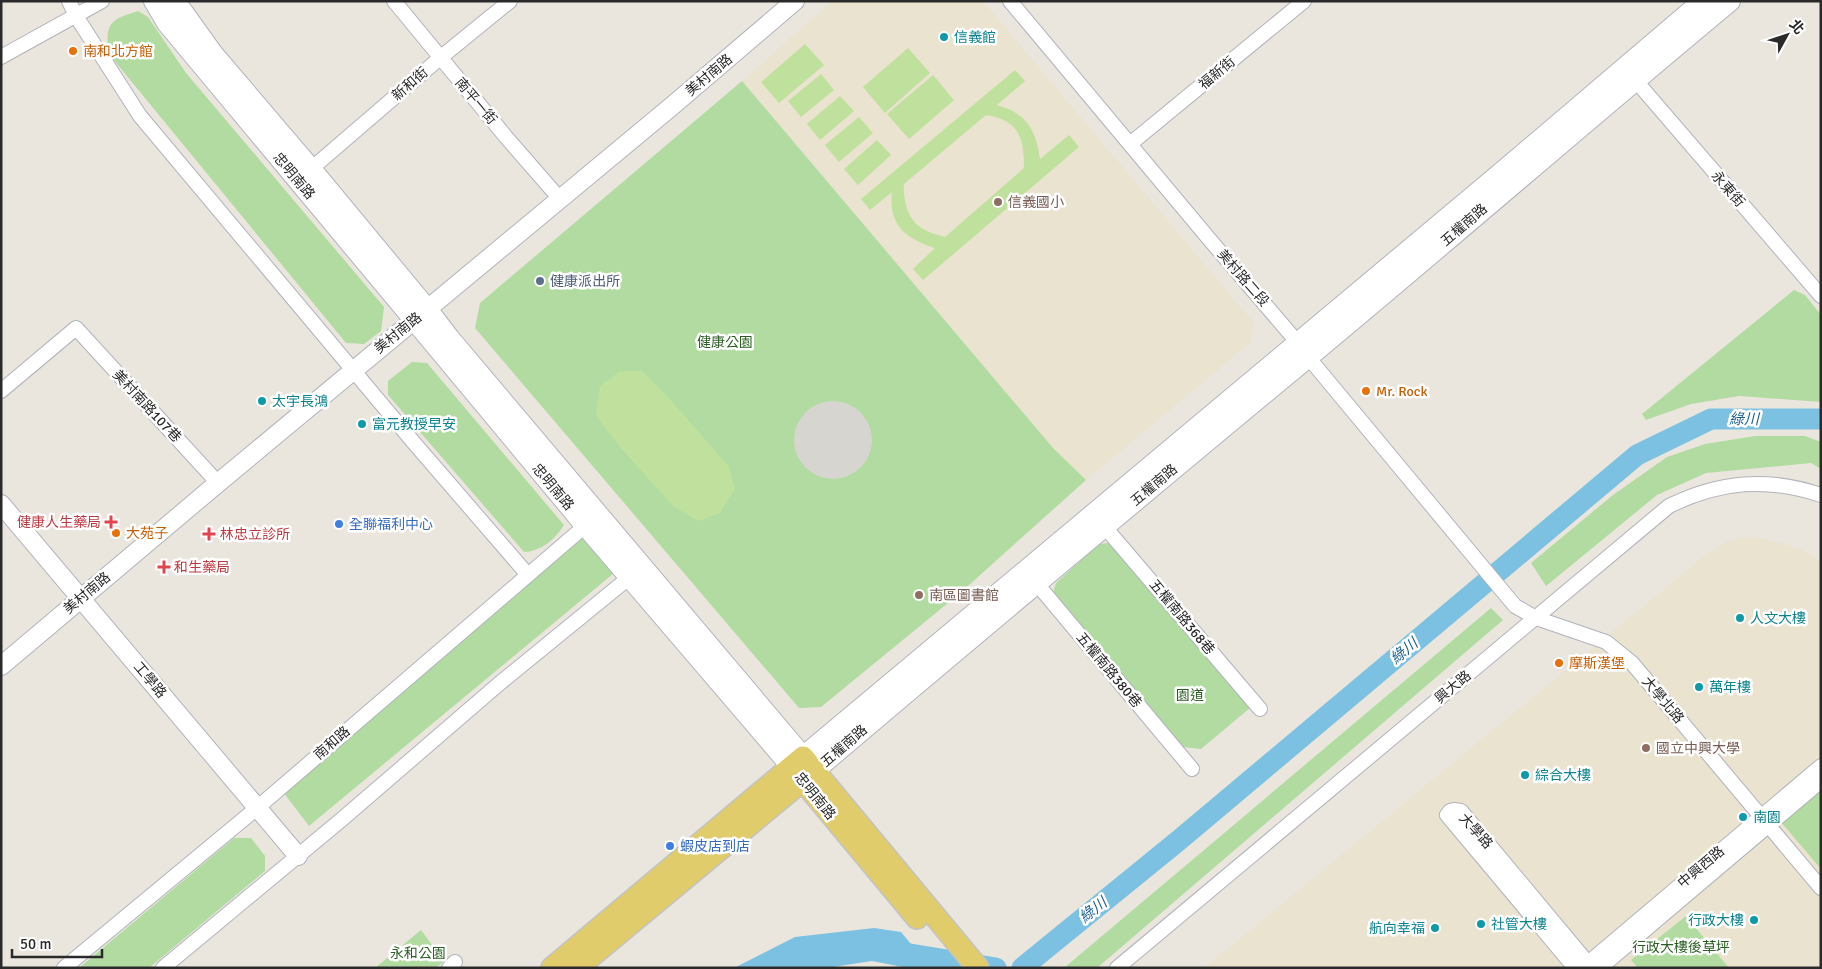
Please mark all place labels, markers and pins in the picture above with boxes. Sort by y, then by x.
place label: 信義館 [954,29,996,46]
marker: 信義館 [938,31,950,43]
place label: 南和北方館 [83,43,153,60]
marker: 南和北方館 [67,45,79,57]
place label: 信義國小 [1008,194,1064,211]
marker: 信義國小 [992,196,1004,208]
place label: 健康派出所 [550,273,620,290]
marker: 健康派出所 [534,275,546,287]
place label: Mr. Rock [1376,383,1427,400]
marker: Mr. Rock [1360,385,1372,397]
place label: 太宇長鴻 [272,393,328,410]
marker: 太宇長鴻 [256,395,268,407]
place label: 富元教授早安 [372,416,456,433]
marker: 富元教授早安 [356,418,368,430]
place label: 健康人生藥局 [17,514,101,531]
marker: 健康人生藥局 [105,516,117,528]
place label: 全聯福利中心 [349,516,433,533]
marker: 全聯福利中心 [333,518,345,530]
place label: 大苑子 [126,525,168,542]
place label: 林忠立診所 [220,526,290,543]
marker: 大苑子 [110,527,122,539]
marker: 林忠立診所 [202,527,216,541]
place label: 和生藥局 [174,559,230,576]
marker: 和生藥局 [158,561,170,573]
place label: 南區圖書館 [929,587,999,604]
marker: 南區圖書館 [913,589,925,601]
place label: 人文大樓 [1750,610,1806,627]
marker: 人文大樓 [1734,612,1746,624]
place label: 摩斯漢堡 [1569,655,1625,672]
marker: 摩斯漢堡 [1553,657,1565,669]
place label: 萬年樓 [1709,679,1751,696]
marker: 萬年樓 [1693,681,1705,693]
place label: 國立中興大學 [1656,740,1740,757]
marker: 國立中興大學 [1640,742,1652,754]
place label: 綜合大樓 [1535,767,1591,784]
marker: 綜合大樓 [1519,769,1531,781]
place label: 南園 [1753,809,1781,826]
marker: 南園 [1737,811,1749,823]
place label: 蝦皮店到店 [680,838,750,855]
marker: 蝦皮店到店 [664,840,676,852]
place label: 行政大樓 [1688,912,1744,929]
marker: 行政大樓 [1748,914,1760,926]
place label: 社管大樓 [1491,916,1547,933]
marker: 社管大樓 [1475,918,1487,930]
place label: 航向幸福 [1369,920,1425,937]
marker: 航向幸福 [1429,922,1441,934]

